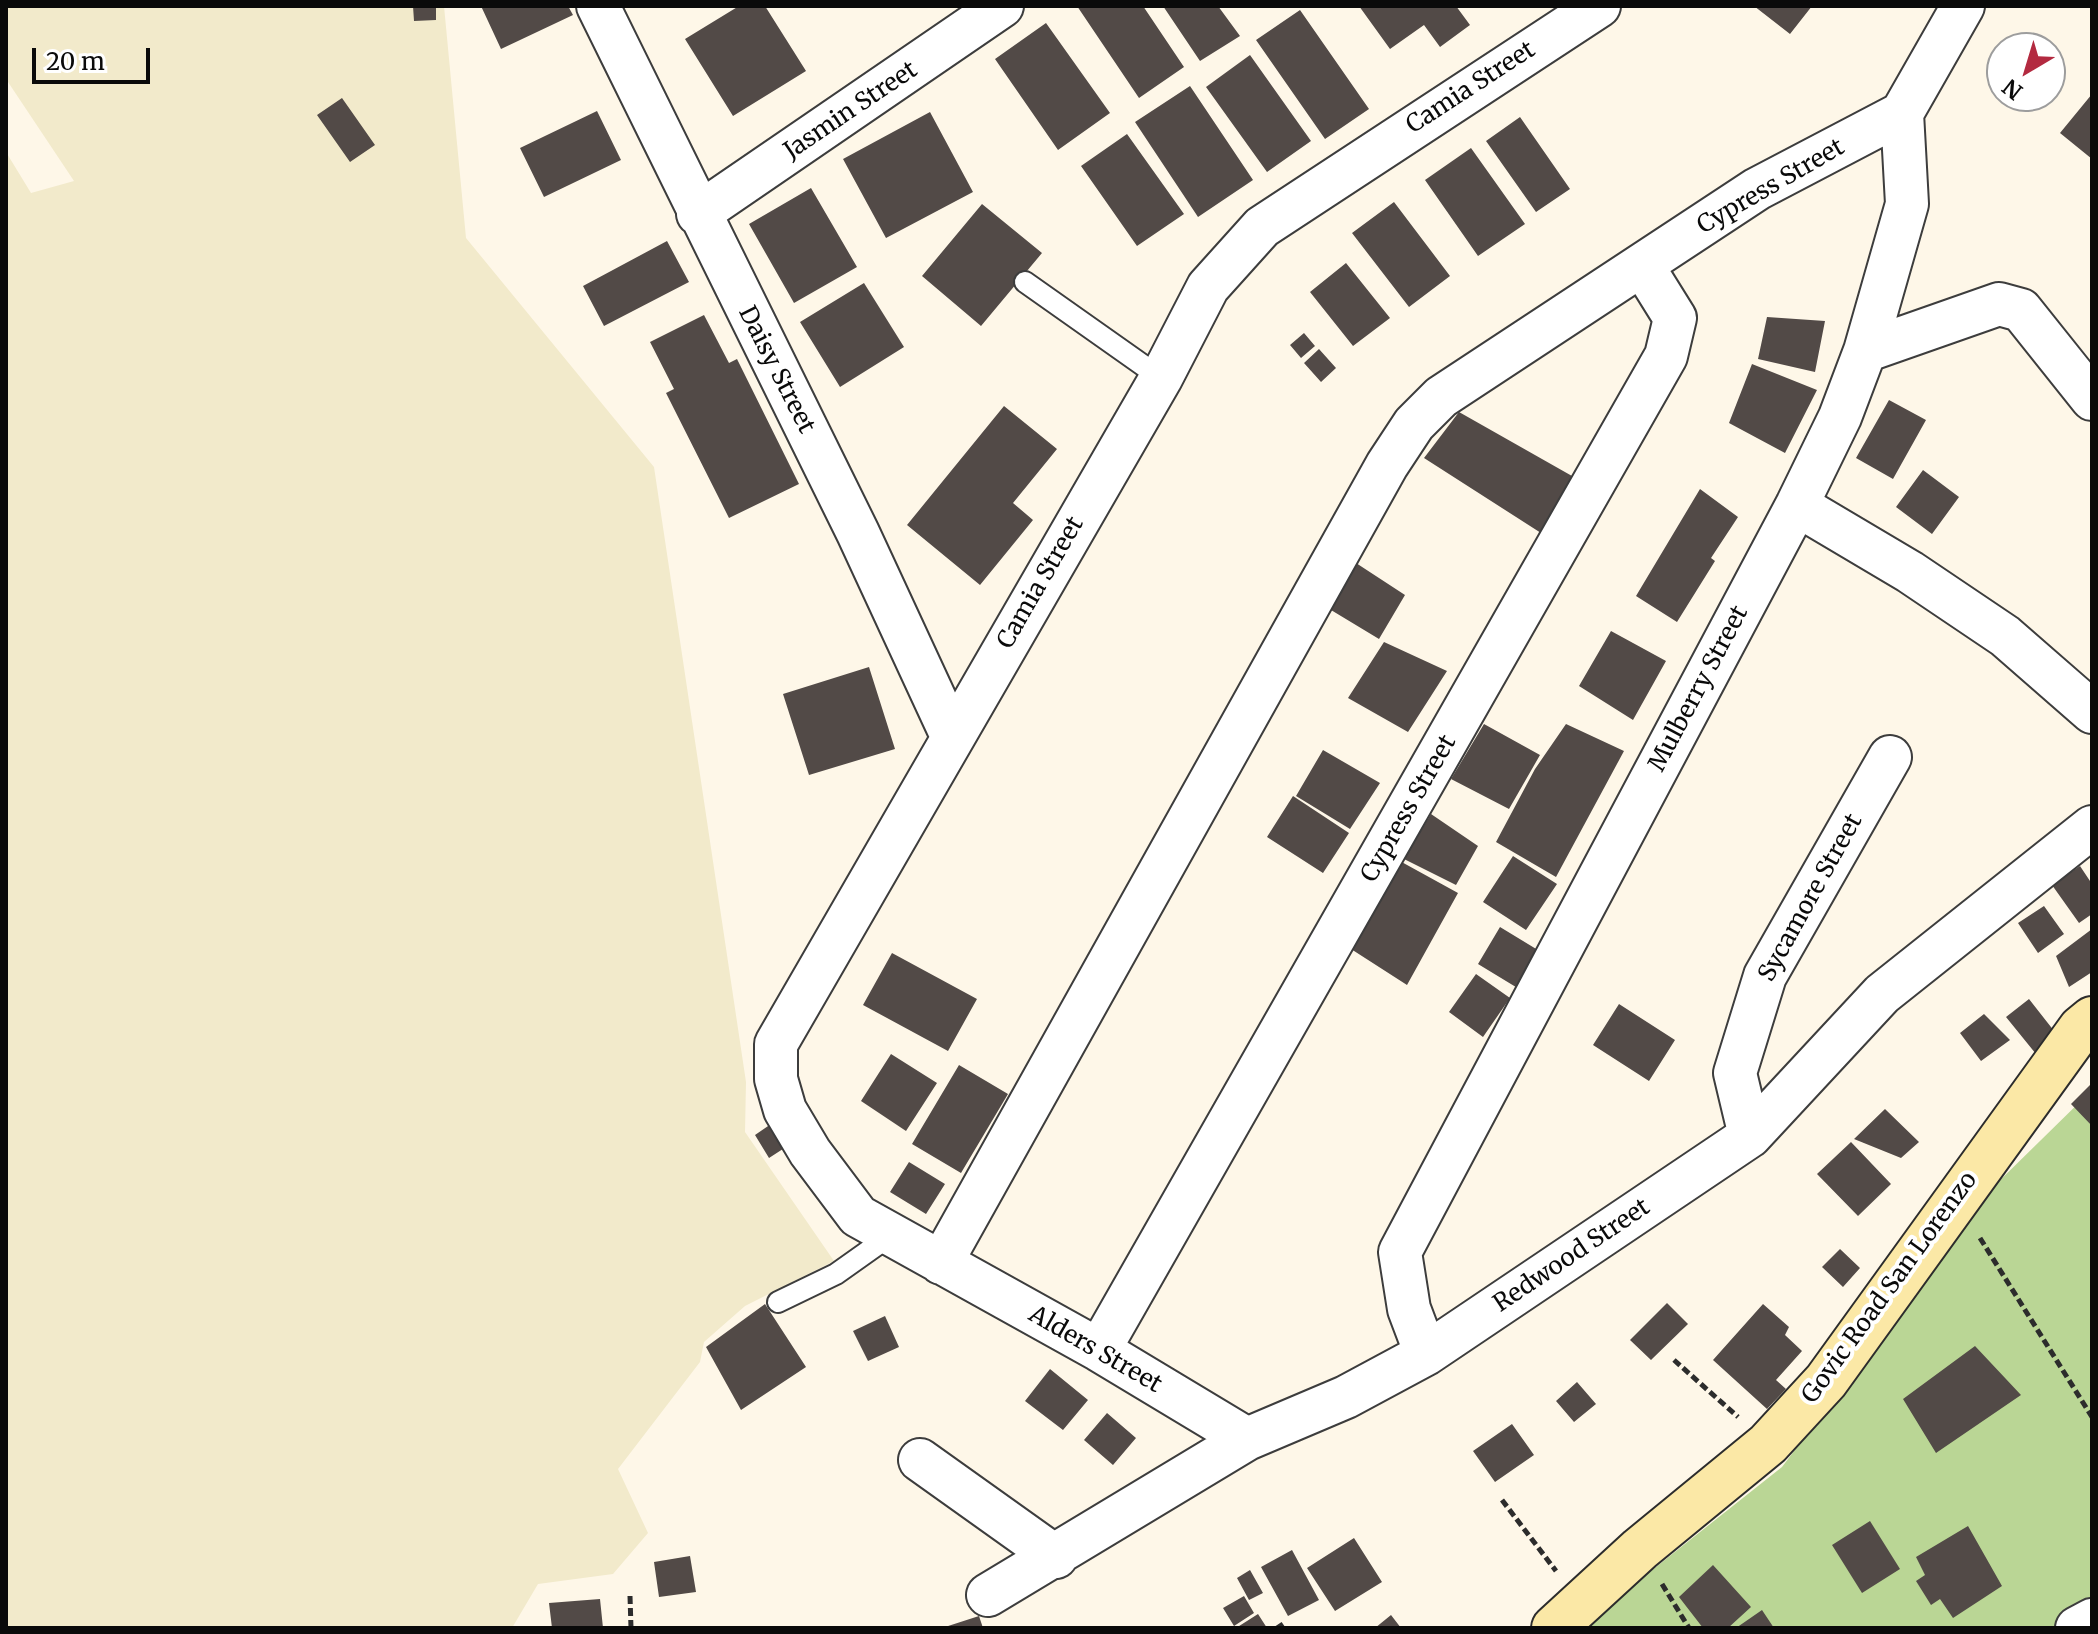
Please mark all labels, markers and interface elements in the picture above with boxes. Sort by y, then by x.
scale bar [36,32,154,82]
north arrow [1986,32,2066,112]
street label: Camia Street [1401,36,1541,140]
text: 20 m [46,46,105,77]
street label: Jasmin Street [779,56,923,166]
text: N [1997,73,2028,106]
street label: Cypress Street [1692,133,1850,241]
street label: Daisy Street [732,302,820,438]
street label: Camia Street [992,512,1090,654]
street label: Mulberry Street [1643,601,1755,777]
street label: Cypress Street [1355,730,1463,888]
street label: Sycamore Street [1753,809,1869,987]
street label: Govic Road San Lorenzo [1796,1167,1984,1409]
street label: Redwood Street [1488,1193,1656,1319]
street label: Alders Street [1024,1300,1166,1400]

